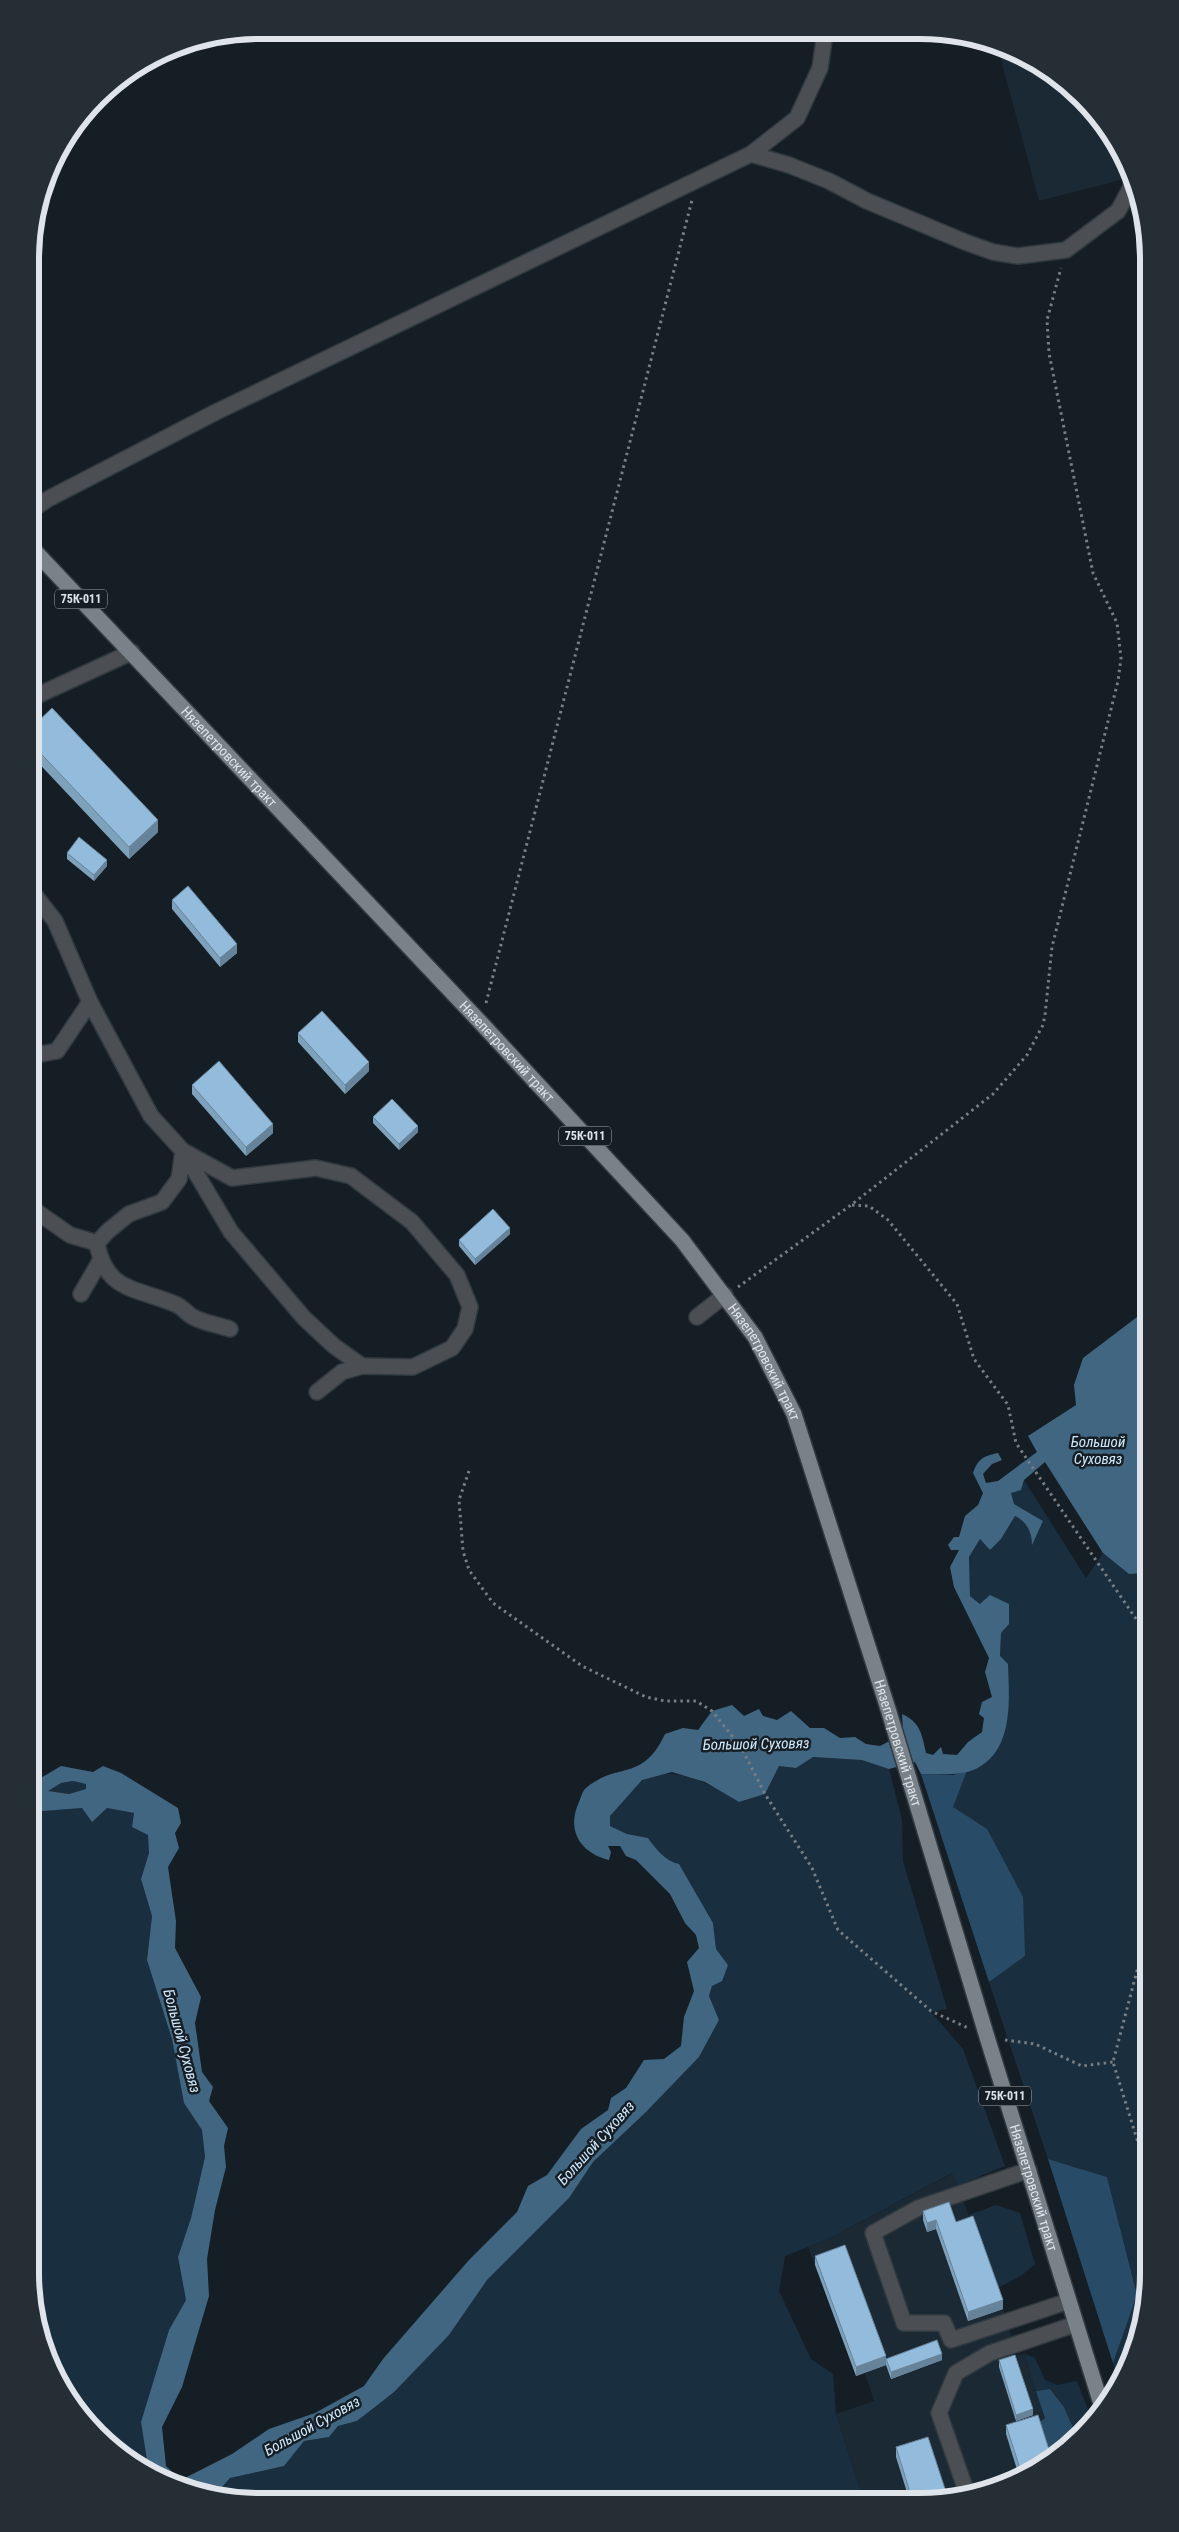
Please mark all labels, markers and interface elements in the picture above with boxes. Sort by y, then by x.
road number: 75К-011 [55,590,107,608]
street label: Нязепетровский тракт [178,703,280,810]
street label: Нязепетровский тракт [456,998,558,1105]
road number: 75К-011 [559,1126,611,1146]
street label: Нязепетровский тракт [725,1301,803,1422]
water label: Большой Суховяз [1071,1433,1125,1468]
street label: Нязепетровский тракт [871,1677,925,1808]
water label: Большой Суховяз [702,1734,810,1754]
water label: Большой Суховяз [159,1987,205,2095]
road number: 75К-011 [979,2086,1031,2106]
water label: Большой Суховяз [554,2097,638,2189]
street label: Нязепетровский тракт [1007,2122,1061,2253]
water label: Большой Суховяз [261,2392,363,2460]

